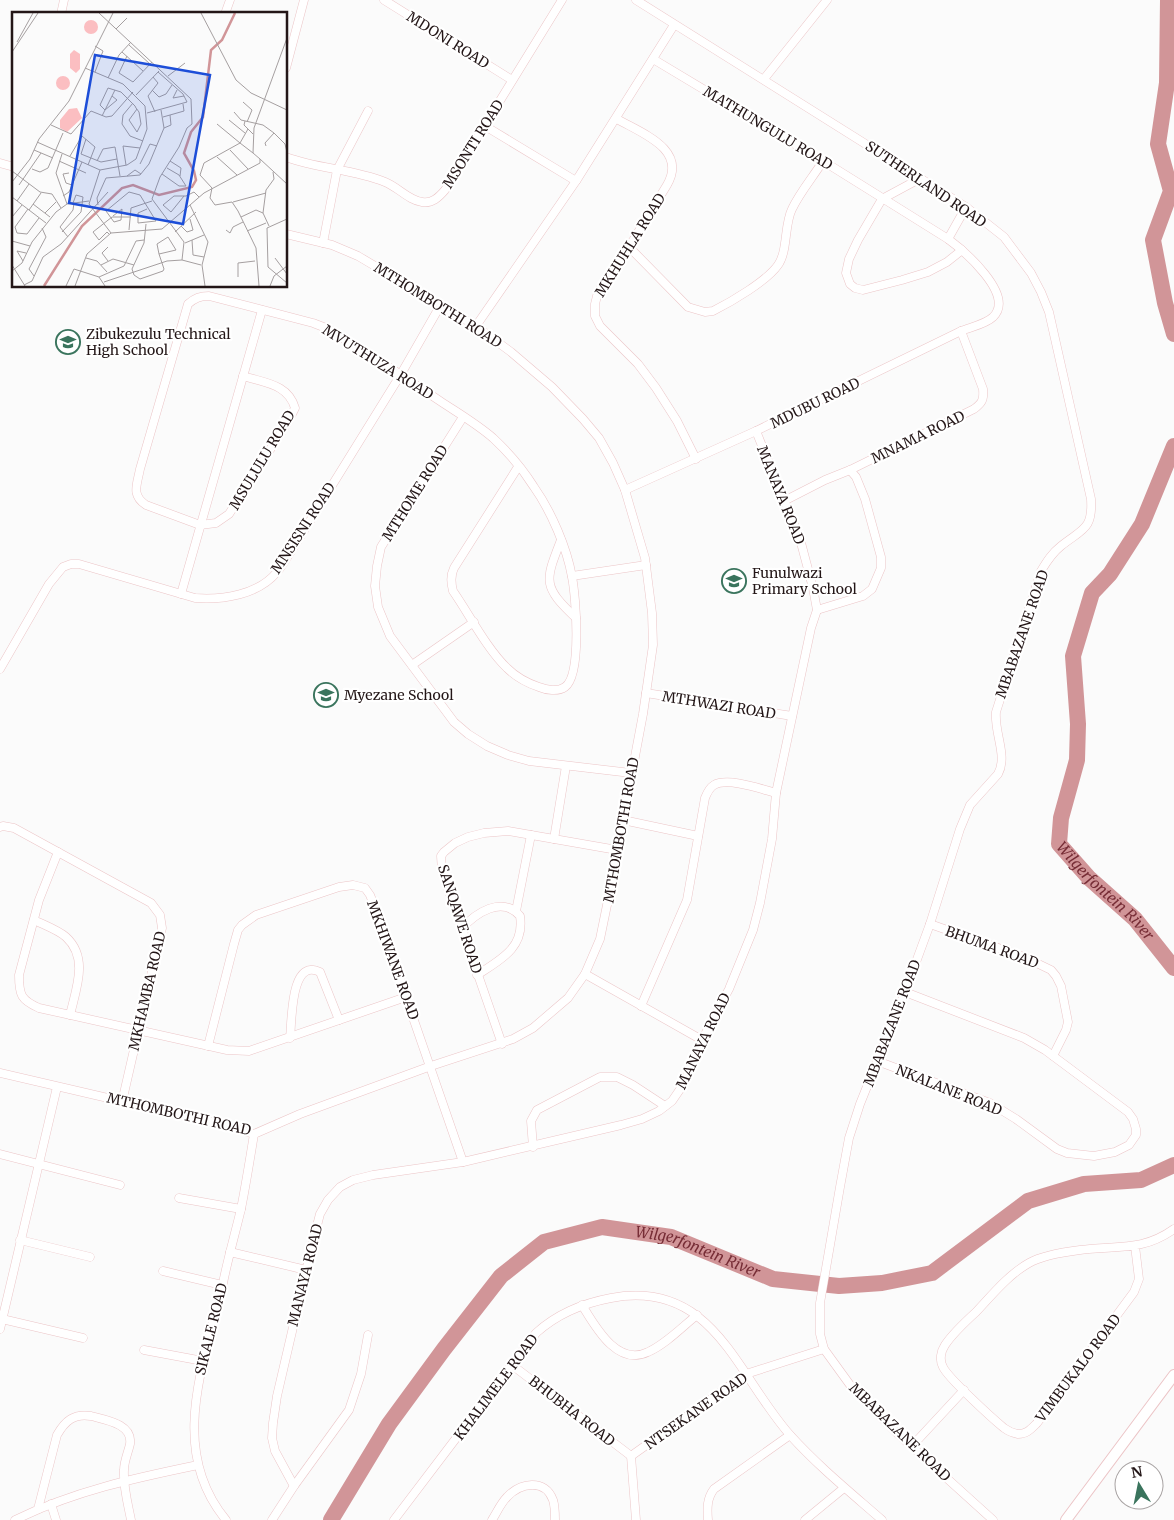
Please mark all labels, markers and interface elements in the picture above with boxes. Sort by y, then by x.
street label: MDONI ROAD [403,7,493,73]
inset map [12,12,288,288]
street label: MATHUNGULU ROAD [700,82,836,174]
street label: MSONTI ROAD [439,96,508,192]
street label: SUTHERLAND ROAD [862,137,990,231]
street label: MKHUHLA ROAD [591,189,669,300]
street label: MTHOMBOTHI ROAD [371,258,506,352]
street label: MVUTHUZA ROAD [319,321,437,404]
place label: Zibukezulu Technical High School [86,325,231,359]
school or university icon: Zibukezulu Technical High School [55,329,81,355]
street label: MDUBU ROAD [767,373,863,432]
street label: MNAMA ROAD [868,406,968,467]
street label: MSULULU ROAD [225,407,299,513]
street label: MTHOME ROAD [378,441,452,544]
street label: MANAYA ROAD [753,443,809,547]
street label: MNSISNI ROAD [267,479,339,577]
place label: Funulwazi Primary School [752,564,857,598]
street label: MBABAZANE ROAD [992,567,1053,700]
school or university icon: Funulwazi Primary School [721,568,747,594]
school or university icon: Myezane School [313,682,339,708]
place label: Myezane School [344,686,454,704]
street label: MTHWAZI ROAD [661,687,778,723]
street label: MTHOMBOTHI ROAD [599,755,643,904]
water label: Wilgerfontein River [1052,838,1159,945]
street label: SANQAWE ROAD [434,862,486,976]
street label: MKHIWANE ROAD [363,898,423,1023]
street label: BHUMA ROAD [943,922,1042,972]
street label: MKHAMBA ROAD [125,929,170,1052]
street label: MBABAZANE ROAD [860,957,925,1089]
street label: MANAYA ROAD [672,989,734,1092]
street label: NKALANE ROAD [893,1060,1005,1120]
street label: MTHOMBOTHI ROAD [105,1089,253,1139]
street label: MANAYA ROAD [284,1221,327,1328]
water label: Wilgerfontein River [634,1222,764,1282]
street label: SIKALE ROAD [191,1281,231,1377]
street label: VIMBUKALO ROAD [1031,1310,1125,1426]
street label: KHALIMELE ROAD [450,1330,542,1444]
street label: NTSEKANE ROAD [641,1369,751,1453]
street label: BHUBHA ROAD [525,1372,619,1450]
street label: MBABAZANE ROAD [845,1379,955,1485]
north arrow [1114,1460,1164,1510]
text: N [1130,1462,1144,1482]

